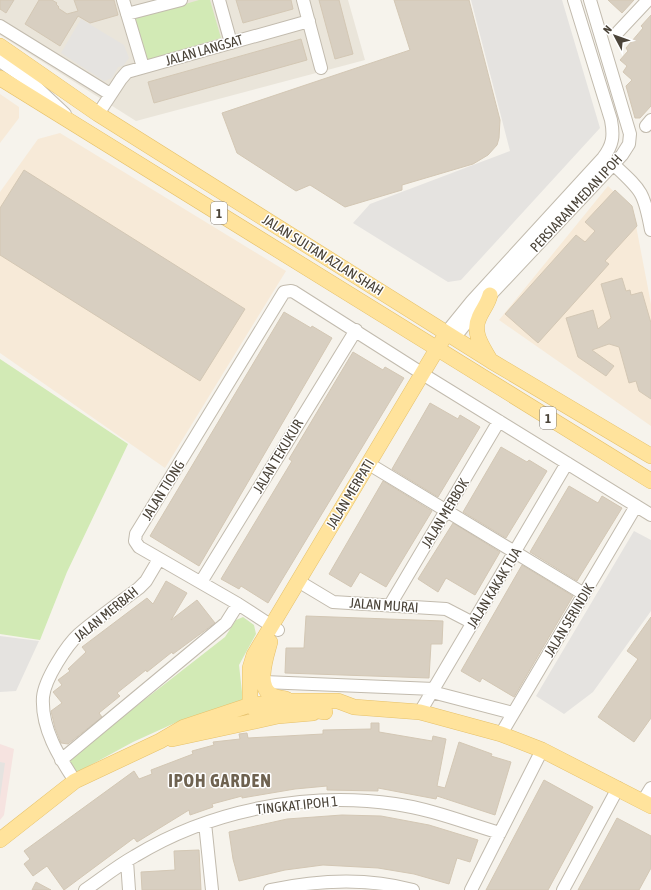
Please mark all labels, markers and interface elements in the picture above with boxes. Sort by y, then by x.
north arrow [595,16,635,56]
text: N [601,23,614,36]
street label: JALAN LANGSAT [163,31,245,69]
street label: PERSIARAN MEDAN IPOH [527,151,625,255]
road number: 1 [211,202,227,224]
street label: JALAN SULTAN AZLAN SHAH [260,211,386,299]
road number: 1 [540,407,556,429]
street label: JALAN TEKUKUR [250,416,306,496]
street label: JALAN MERPATI [323,456,377,532]
street label: JALAN TIONG [138,457,188,523]
street label: JALAN MERBOK [418,475,472,550]
street label: JALAN KAKAK TUA [464,545,524,631]
street label: JALAN SERINDIK [541,580,597,660]
street label: JALAN MERBAH [71,583,141,645]
street label: JALAN MURAI [349,595,419,615]
district label: IPOH GARDEN [168,770,272,791]
street label: TINGKAT IPOH 1 [255,793,339,817]

